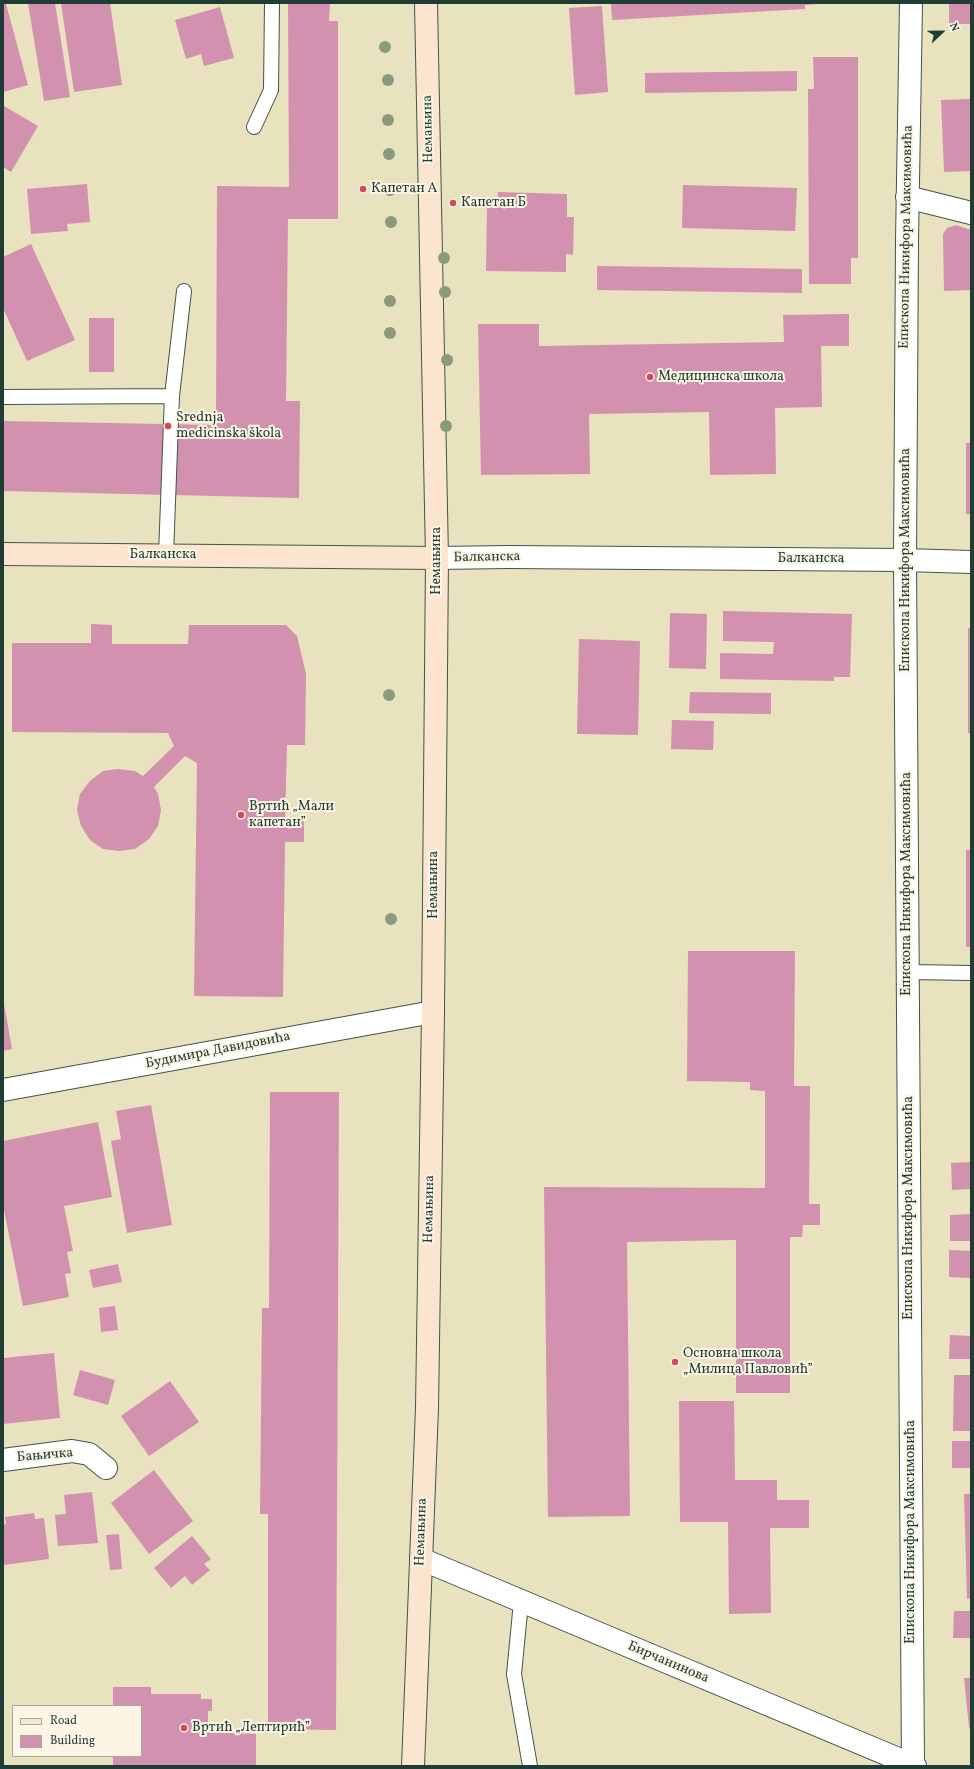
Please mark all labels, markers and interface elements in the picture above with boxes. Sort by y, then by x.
north arrow [922,12,962,52]
text: N [945,21,962,34]
street label: Немањина [420,95,438,163]
street label: Епископа Никифора Максимовића [897,125,917,349]
place label: Капетан А [371,181,437,197]
marker: Капетан А [358,184,368,194]
place label: Капетан Б [461,195,526,211]
marker: Капетан Б [448,198,458,208]
place label: Медицинска школа [658,369,784,385]
marker: Медицинска школа [645,372,655,382]
place label: Srednja medicinska škola [176,410,281,442]
marker: Srednja medicinska škola [163,421,173,431]
street label: Епископа Никифора Максимовића [898,448,914,672]
street label: Немањина [429,527,445,595]
street label: Балканска [130,547,196,563]
street label: Балканска [453,549,521,567]
street label: Балканска [778,551,844,567]
street label: Епископа Никифора Максимовића [899,772,915,996]
place label: Вртић „Мали капетан” [249,799,334,832]
marker: Вртић „Мали капетан” [236,810,246,820]
street label: Немањина [426,851,442,919]
street label: Будимира Давидовића [144,1029,292,1073]
street label: Епископа Никифора Максимовића [901,1096,917,1320]
street label: Немањина [421,1175,439,1243]
place label: Основна школа „Милица Павловић” [683,1346,813,1378]
marker: Основна школа „Милица Павловић” [670,1357,680,1367]
street label: Епископа Никифора Максимовића [903,1420,919,1644]
street label: Бањичка [16,1445,74,1467]
street label: Немањина [412,1498,432,1566]
street label: Бирчанинова [625,1638,711,1688]
legend [12,1705,142,1757]
text: Road [50,1713,77,1729]
place label: Вртић „Лептирић” [192,1720,310,1736]
marker: Вртић „Лептирић” [179,1723,189,1733]
text: Building [50,1733,95,1749]

